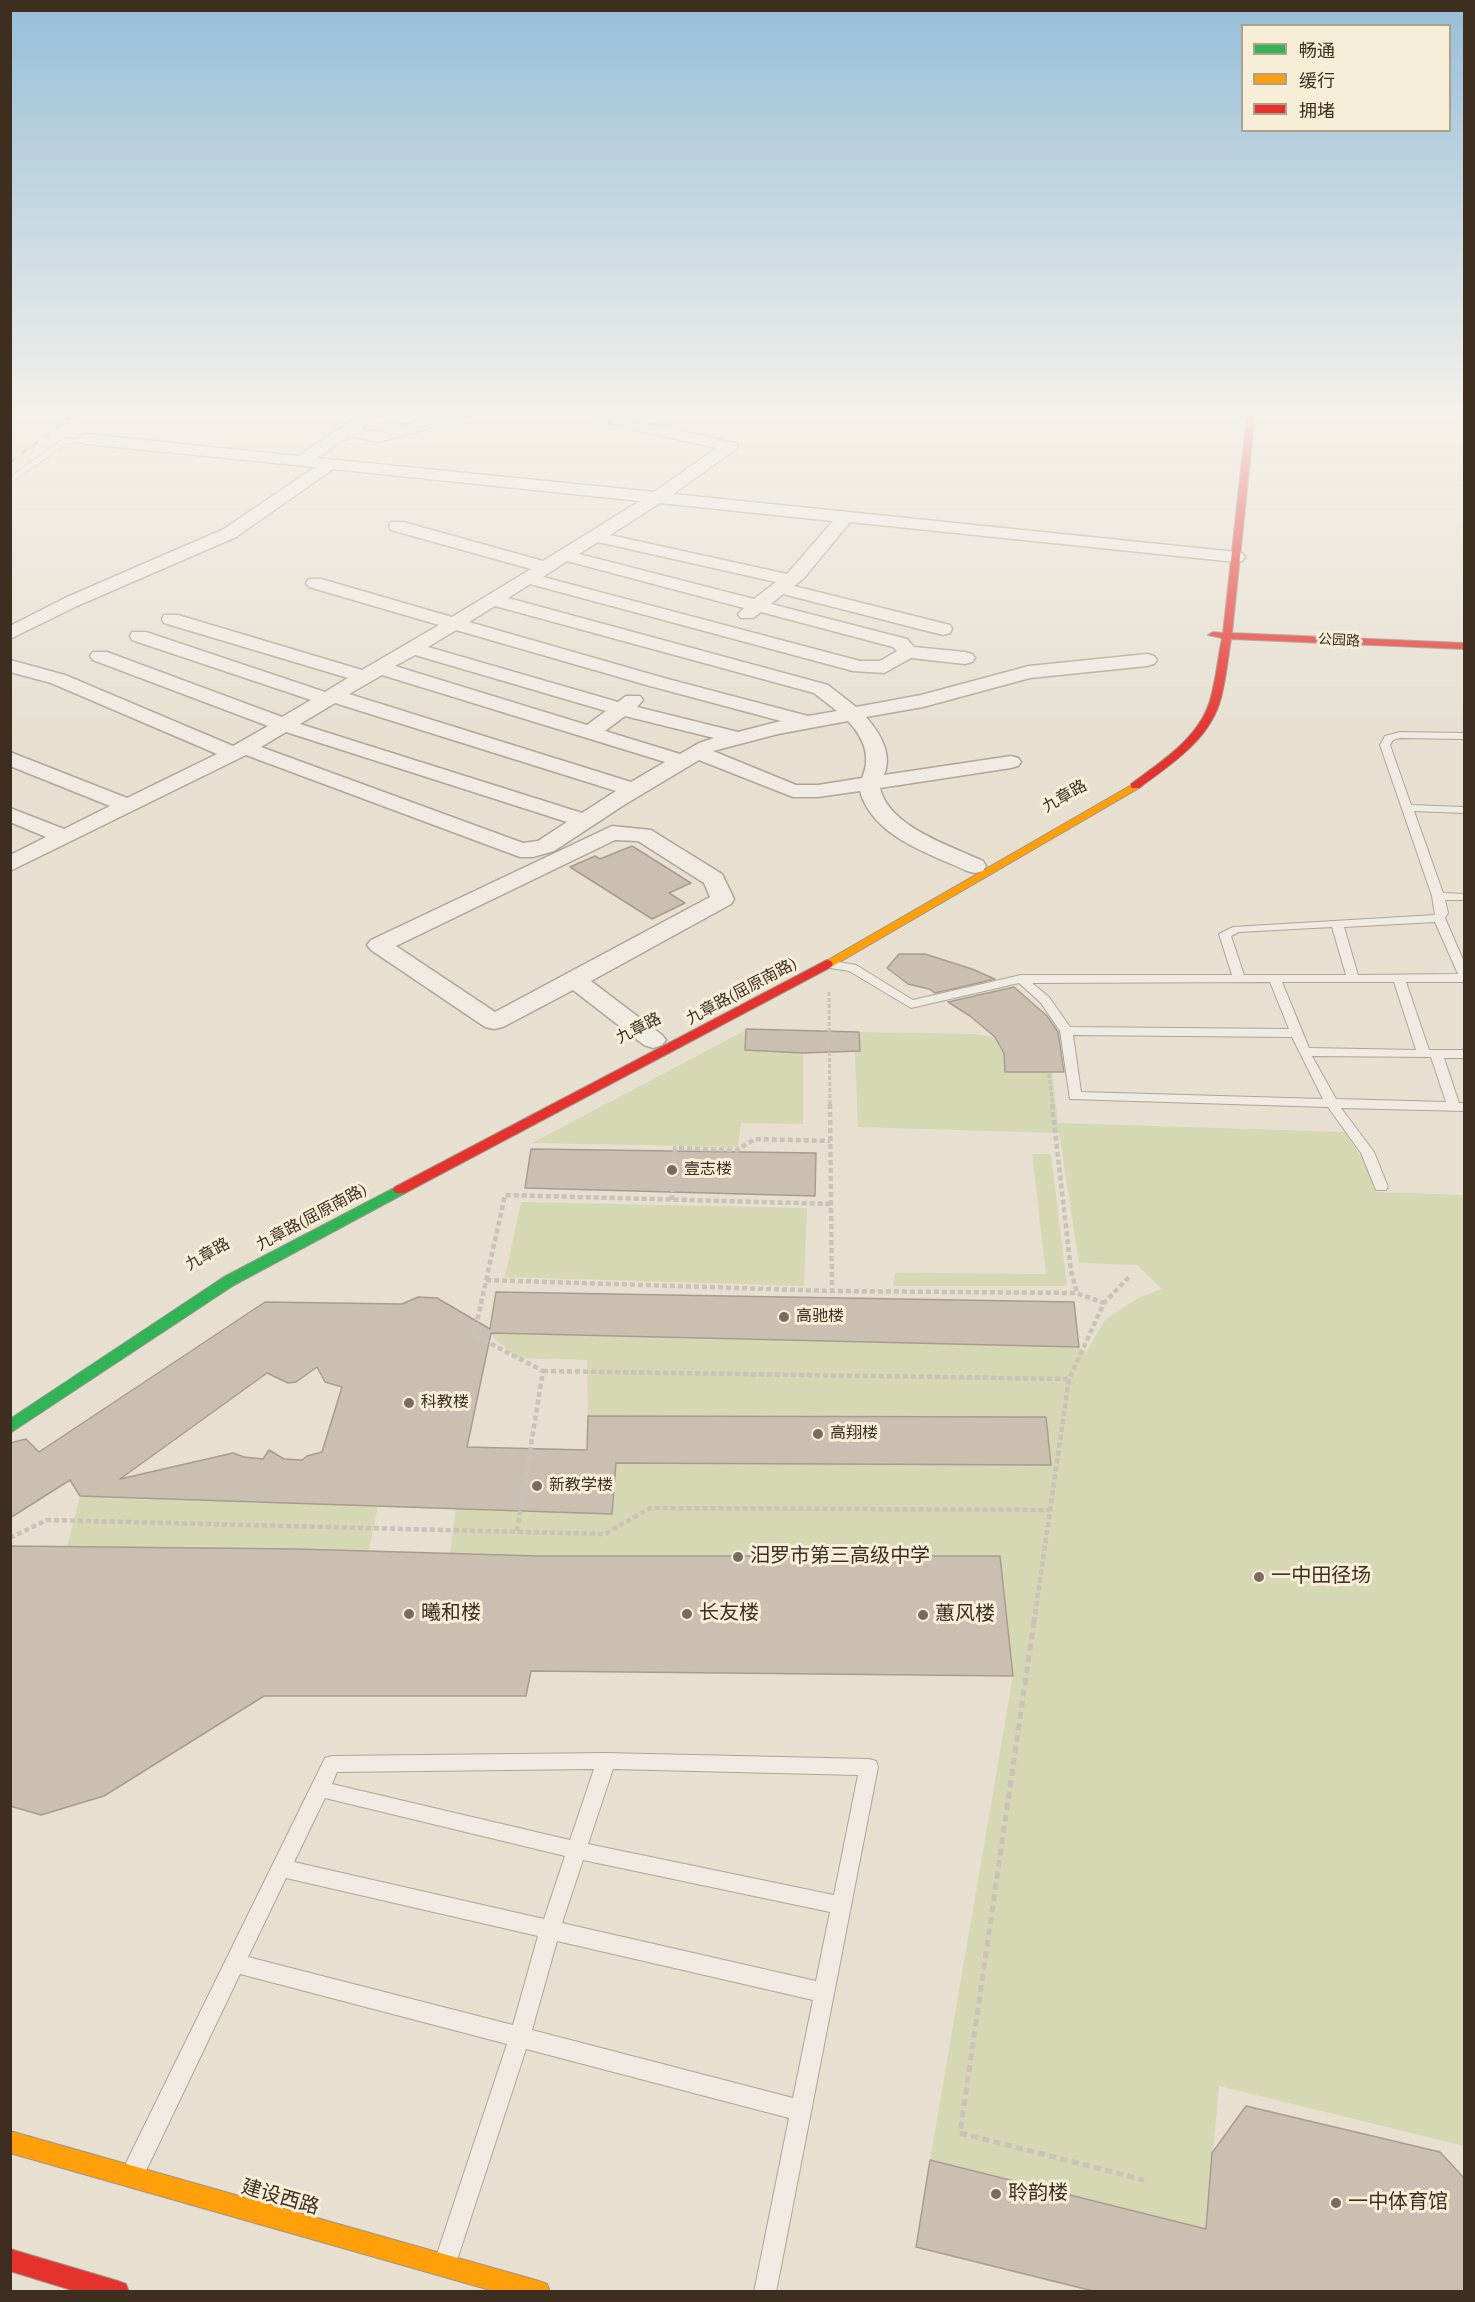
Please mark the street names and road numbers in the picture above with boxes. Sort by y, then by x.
street label: 公园路 [1318,632,1360,650]
street label: 九章路 [1039,777,1091,817]
street label: 九章路(屈原南路) [683,955,801,1029]
street label: 九章路 [613,1010,665,1048]
street label: 九章路(屈原南路) [253,1181,371,1255]
street label: 九章路 [182,1235,234,1275]
street label: 建设西路 [238,2175,322,2221]

